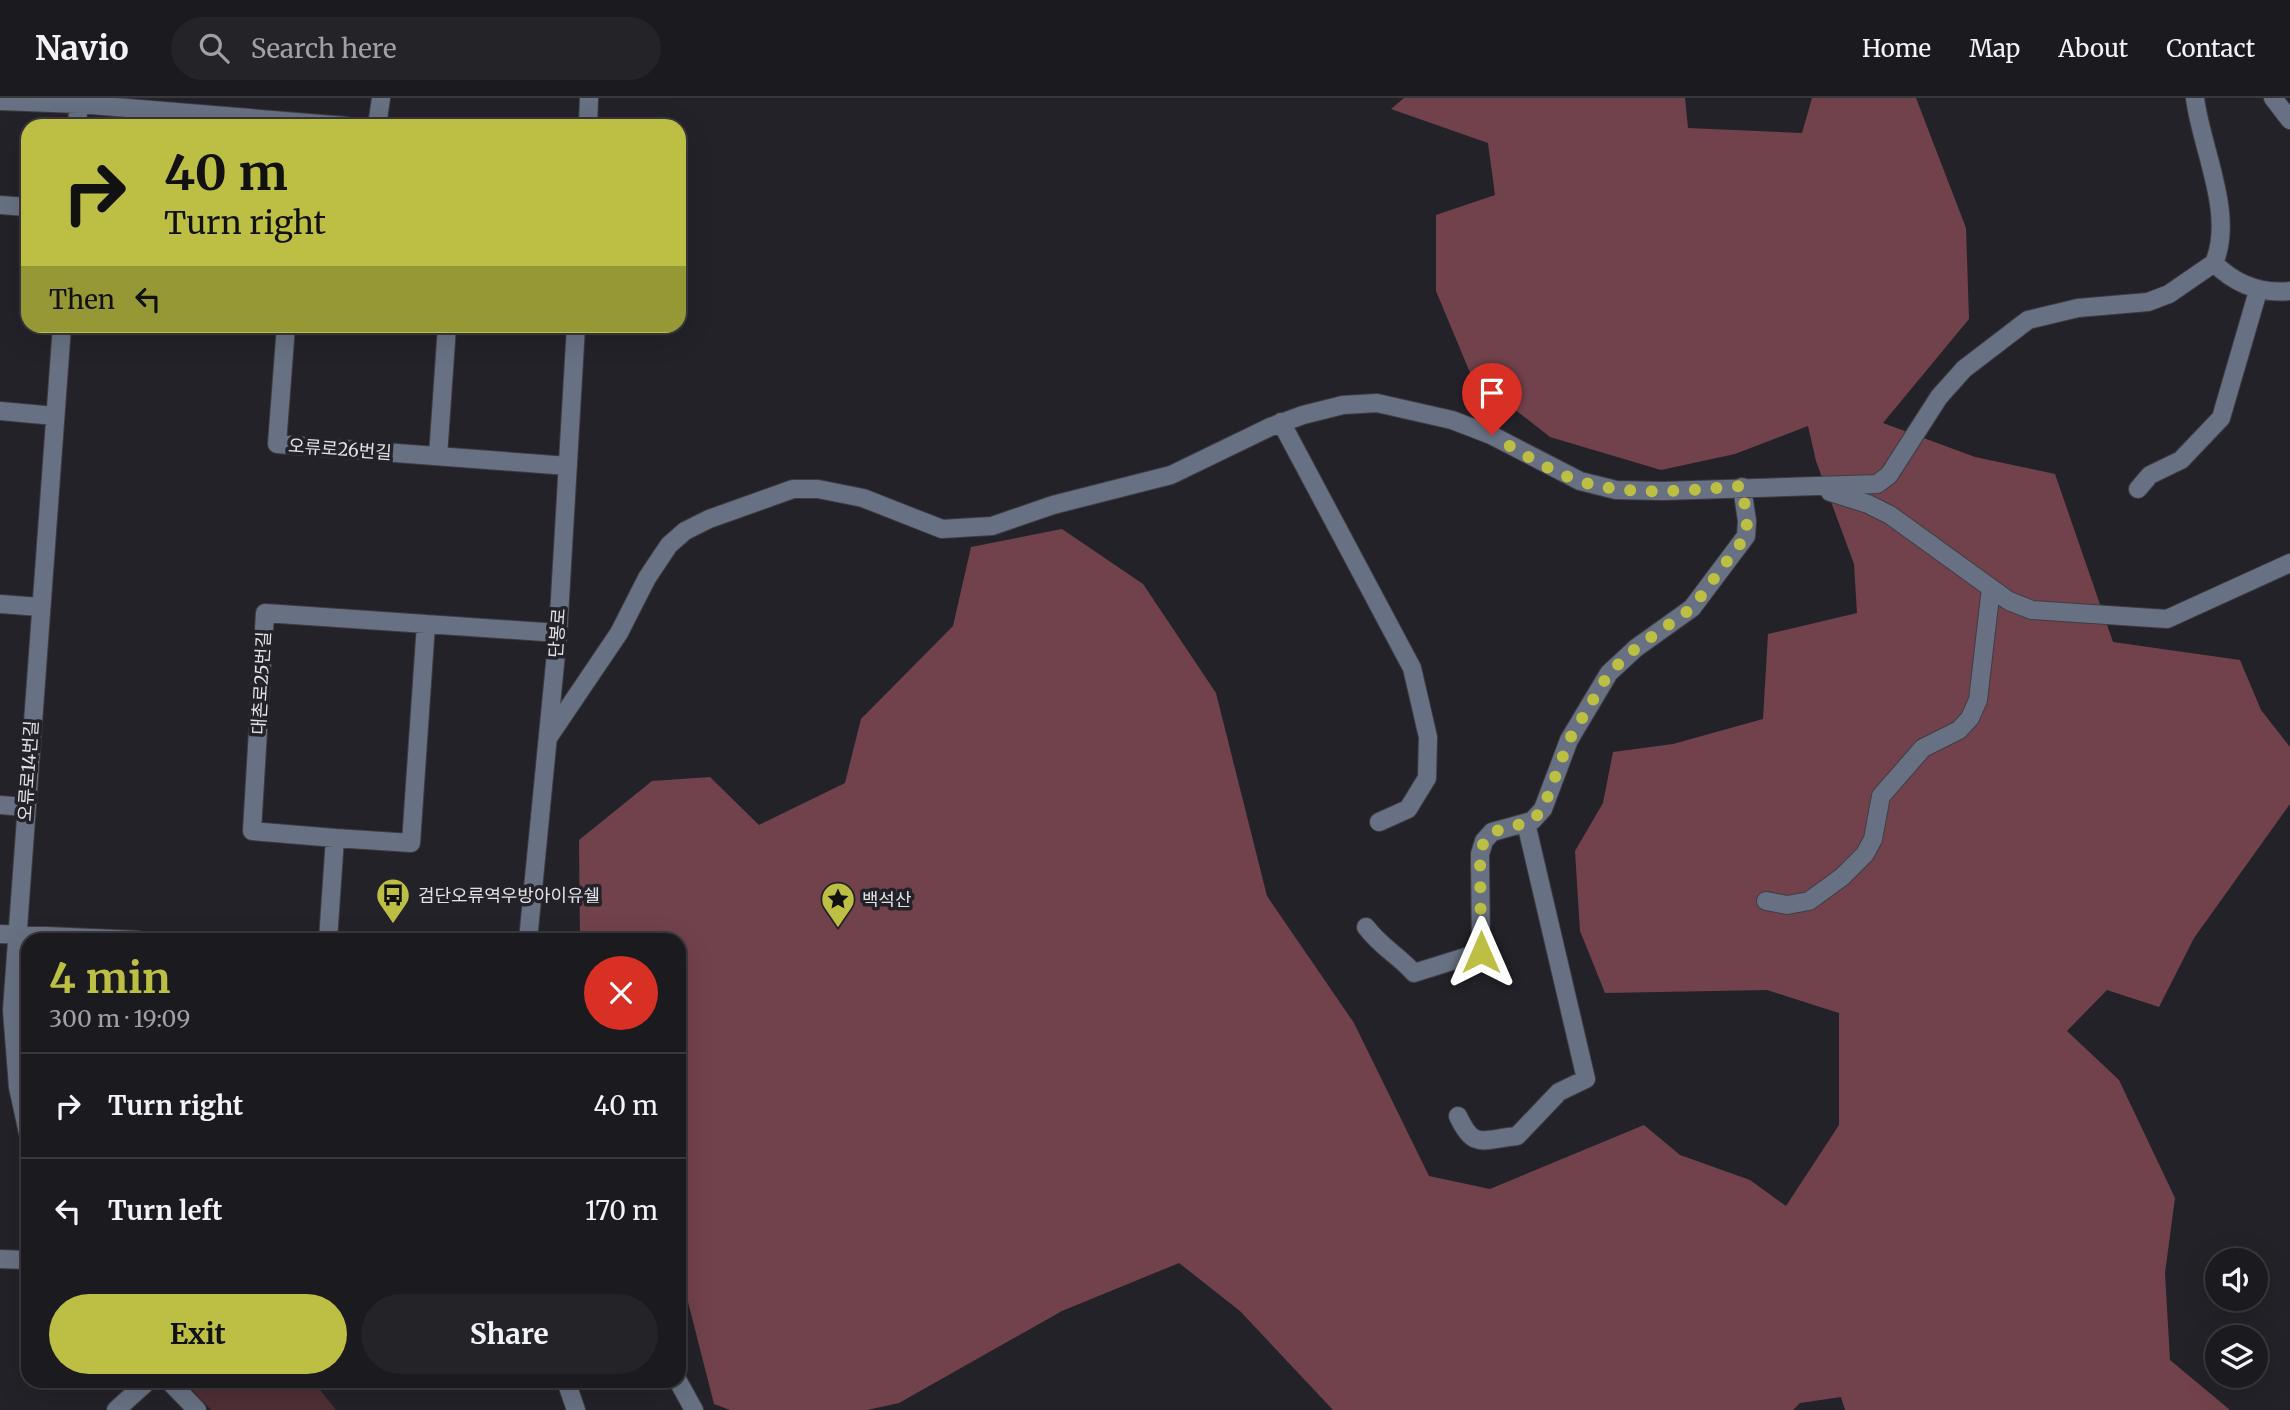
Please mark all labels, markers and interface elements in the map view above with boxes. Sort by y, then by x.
search box [171,17,661,80]
text: Navio [35,28,129,69]
icon: search [195,29,233,67]
text: Search here [251,32,396,65]
text: Home [1862,33,1931,64]
text: Map [1969,33,2020,64]
text: About [2058,33,2128,64]
text: Contact [2166,33,2255,64]
text: 40 m [164,142,288,203]
icon: right [49,147,140,238]
text: Turn right [164,203,326,243]
icon: left [129,280,167,318]
text: Then [49,283,115,316]
pin [1462,363,1522,435]
icon: arrive [1473,374,1511,412]
street label: 오류로26번길 [287,434,393,464]
street label: 단봉로 [544,607,570,659]
street label: 대촌로25번길 [247,631,275,735]
street label: 오류로14번길 [13,720,43,822]
bus stop icon: 검단오류역우방아이유쉘 [374,876,412,925]
place icon: 백석산 [819,880,857,929]
place label: 검단오류역우방아이유쉘 [418,884,600,907]
place label: 백석산 [862,888,912,911]
position arrow [1444,915,1518,989]
text: 4 min [49,952,171,1004]
button: close [584,956,658,1030]
text: 300 m · 19:09 [49,1004,190,1033]
icon: right [49,1087,87,1125]
text: Turn right [108,1089,243,1122]
text: 40 m [594,1089,658,1122]
icon: left [49,1192,87,1230]
text: Turn left [108,1194,222,1227]
text: 170 m [585,1194,658,1227]
map controls [2205,1248,2268,1388]
button: sound [2205,1248,2268,1311]
button: Exit [49,1294,347,1374]
button: Share [361,1294,658,1374]
button: layers [2205,1325,2268,1388]

